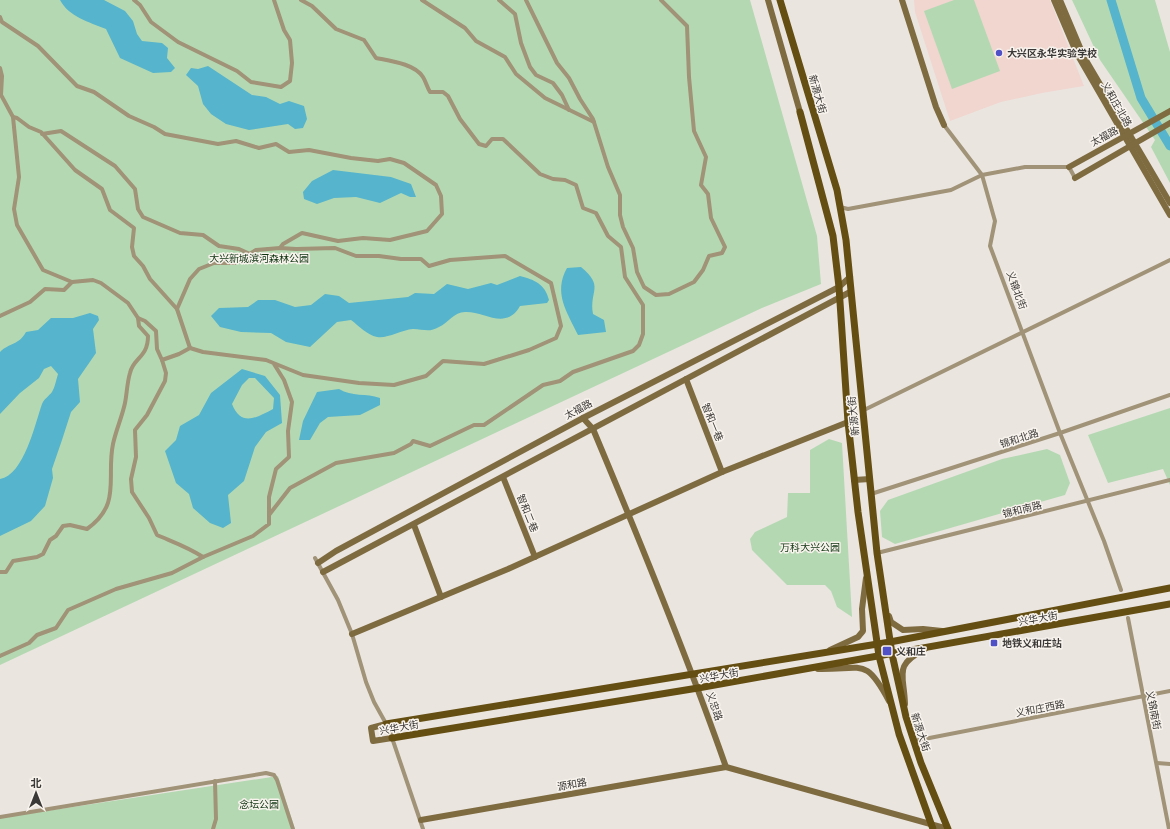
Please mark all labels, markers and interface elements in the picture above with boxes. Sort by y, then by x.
place label: 大兴区永华实验学校 [1007,46,1097,60]
marker: 大兴区永华实验学校 [994,48,1004,58]
street label: 新源大街 [806,73,830,115]
street label: 义和庄北路 [1098,79,1136,129]
street label: 太福路 [1087,123,1121,149]
park label: 大兴新城滨河森林公园 [209,251,309,265]
street label: 义锦北街 [1004,269,1030,311]
street label: 新源大街 [844,395,862,437]
street label: 太福路 [561,396,595,422]
street label: 智和一巷 [699,401,727,443]
street label: 锦和北路 [998,425,1040,451]
street label: 智和二巷 [514,492,542,534]
street label: 锦和南路 [1001,497,1043,521]
park label: 万科大兴公园 [780,540,840,554]
street label: 兴华大街 [1017,608,1059,628]
place label: 地铁义和庄站 [1002,636,1062,650]
marker: 地铁义和庄站 [989,638,999,648]
place label: 义和庄 [896,644,926,658]
marker: 义和庄 [881,645,893,657]
street label: 兴华大街 [698,665,740,685]
street label: 义锦南街 [1143,689,1165,731]
street label: 义忠路 [703,690,727,722]
street label: 义和庄西路 [1014,696,1066,720]
street label: 新源大街 [908,711,934,753]
street label: 兴华大街 [378,717,420,737]
north arrow [16,773,56,813]
text: 北 [31,775,42,790]
street label: 源和路 [556,775,588,793]
park label: 念坛公园 [239,797,279,811]

